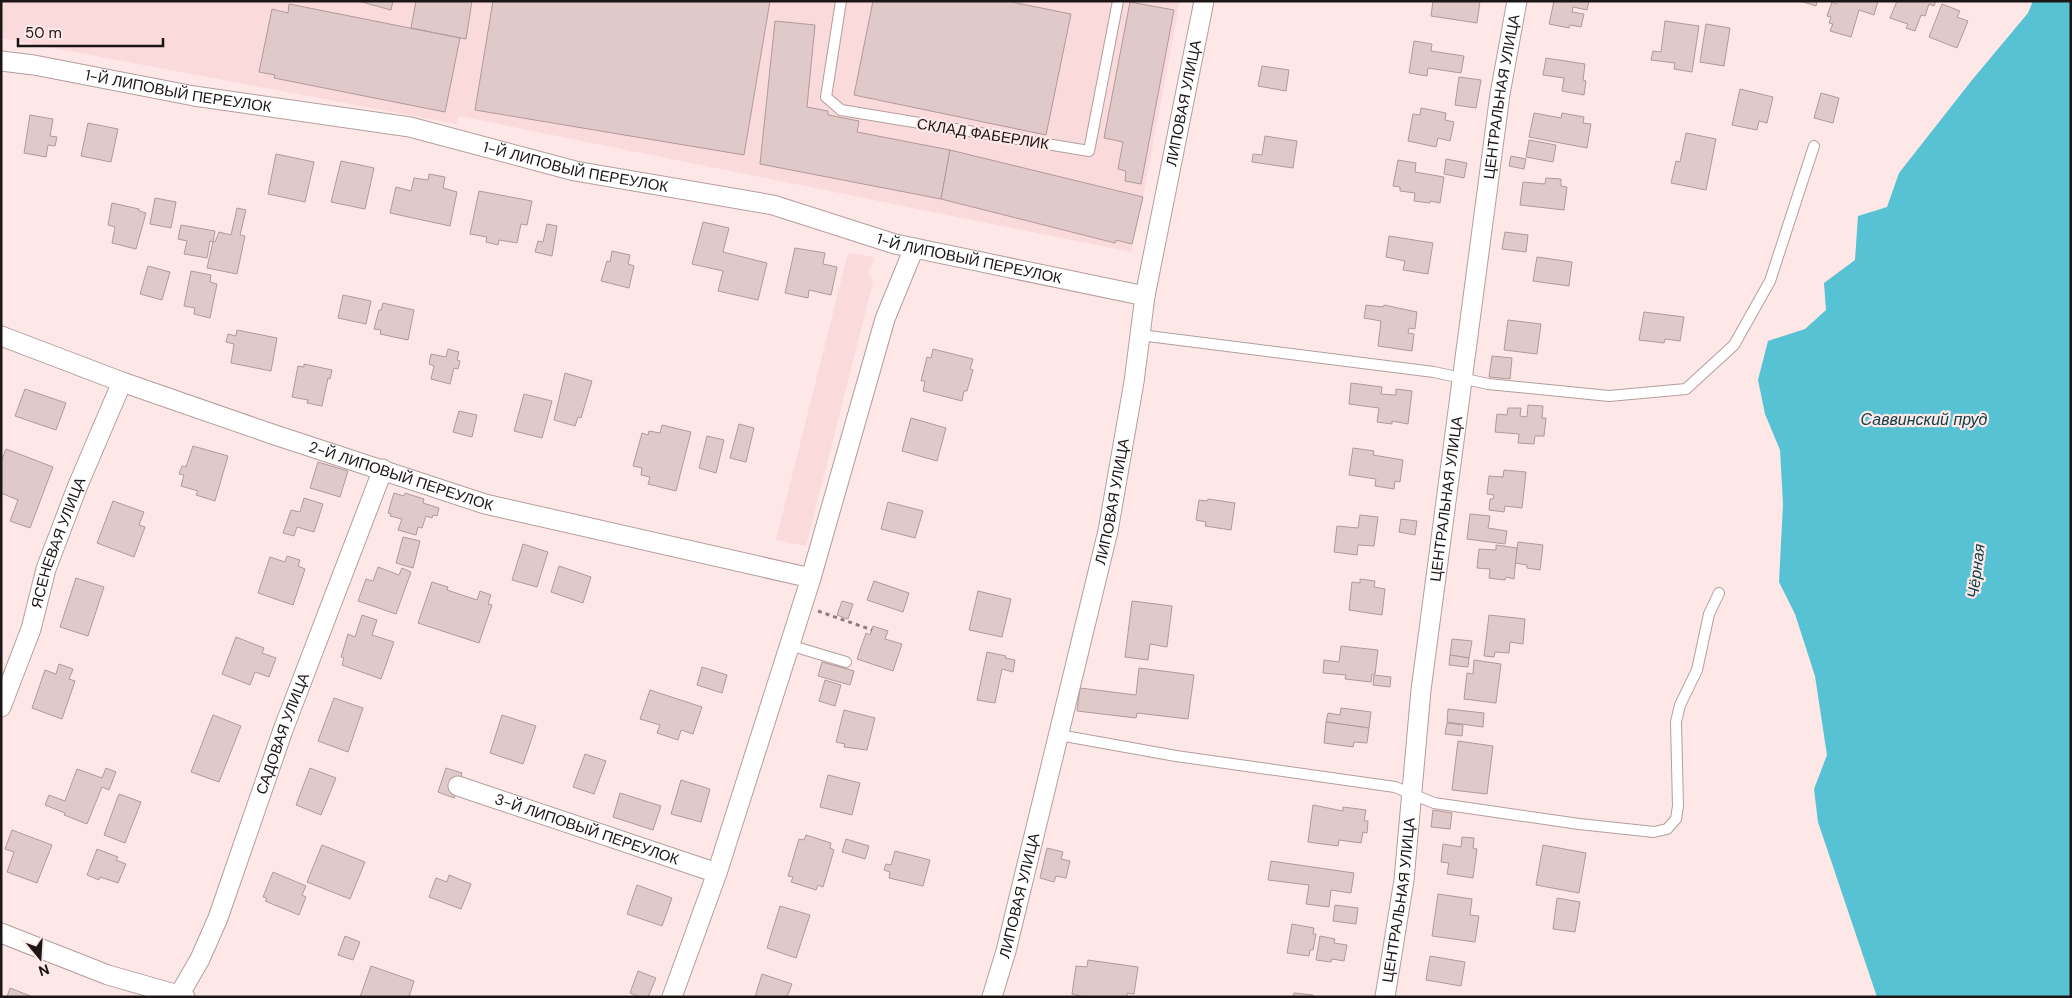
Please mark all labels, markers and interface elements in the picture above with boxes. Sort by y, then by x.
street label: ЦЕНТРАЛЬНАЯ УЛИЦА [1479,13,1524,180]
scale bar [18,15,162,47]
text: 50 m [25,23,62,43]
street label: ЛИПОВАЯ УЛИЦА [1161,38,1206,168]
street label: 1-Й ЛИПОВЫЙ ПЕРЕУЛОК [83,65,273,117]
street label: СКЛАД ФАБЕРЛИК [915,114,1051,154]
street label: 1-Й ЛИПОВЫЙ ПЕРЕУЛОК [481,137,670,197]
street label: 1-Й ЛИПОВЫЙ ПЕРЕУЛОК [874,229,1064,289]
water label: Саввинский пруд [1861,409,1988,430]
street label: ЦЕНТРАЛЬНАЯ УЛИЦА [1425,415,1467,583]
street label: 2-Й ЛИПОВЫЙ ПЕРЕУЛОК [306,437,495,516]
street label: ЛИПОВАЯ УЛИЦА [1090,437,1134,567]
street label: ЯСЕНЕВАЯ УЛИЦА [27,474,90,610]
water label: Чёрная [1962,542,1990,599]
street label: САДОВАЯ УЛИЦА [251,670,314,797]
street label: 3-Й ЛИПОВЫЙ ПЕРЕУЛОК [492,789,682,870]
street label: ЦЕНТРАЛЬНАЯ УЛИЦА [1377,817,1420,984]
street label: ЛИПОВАЯ УЛИЦА [994,831,1044,961]
north arrow [15,933,65,983]
text: N [36,960,52,981]

